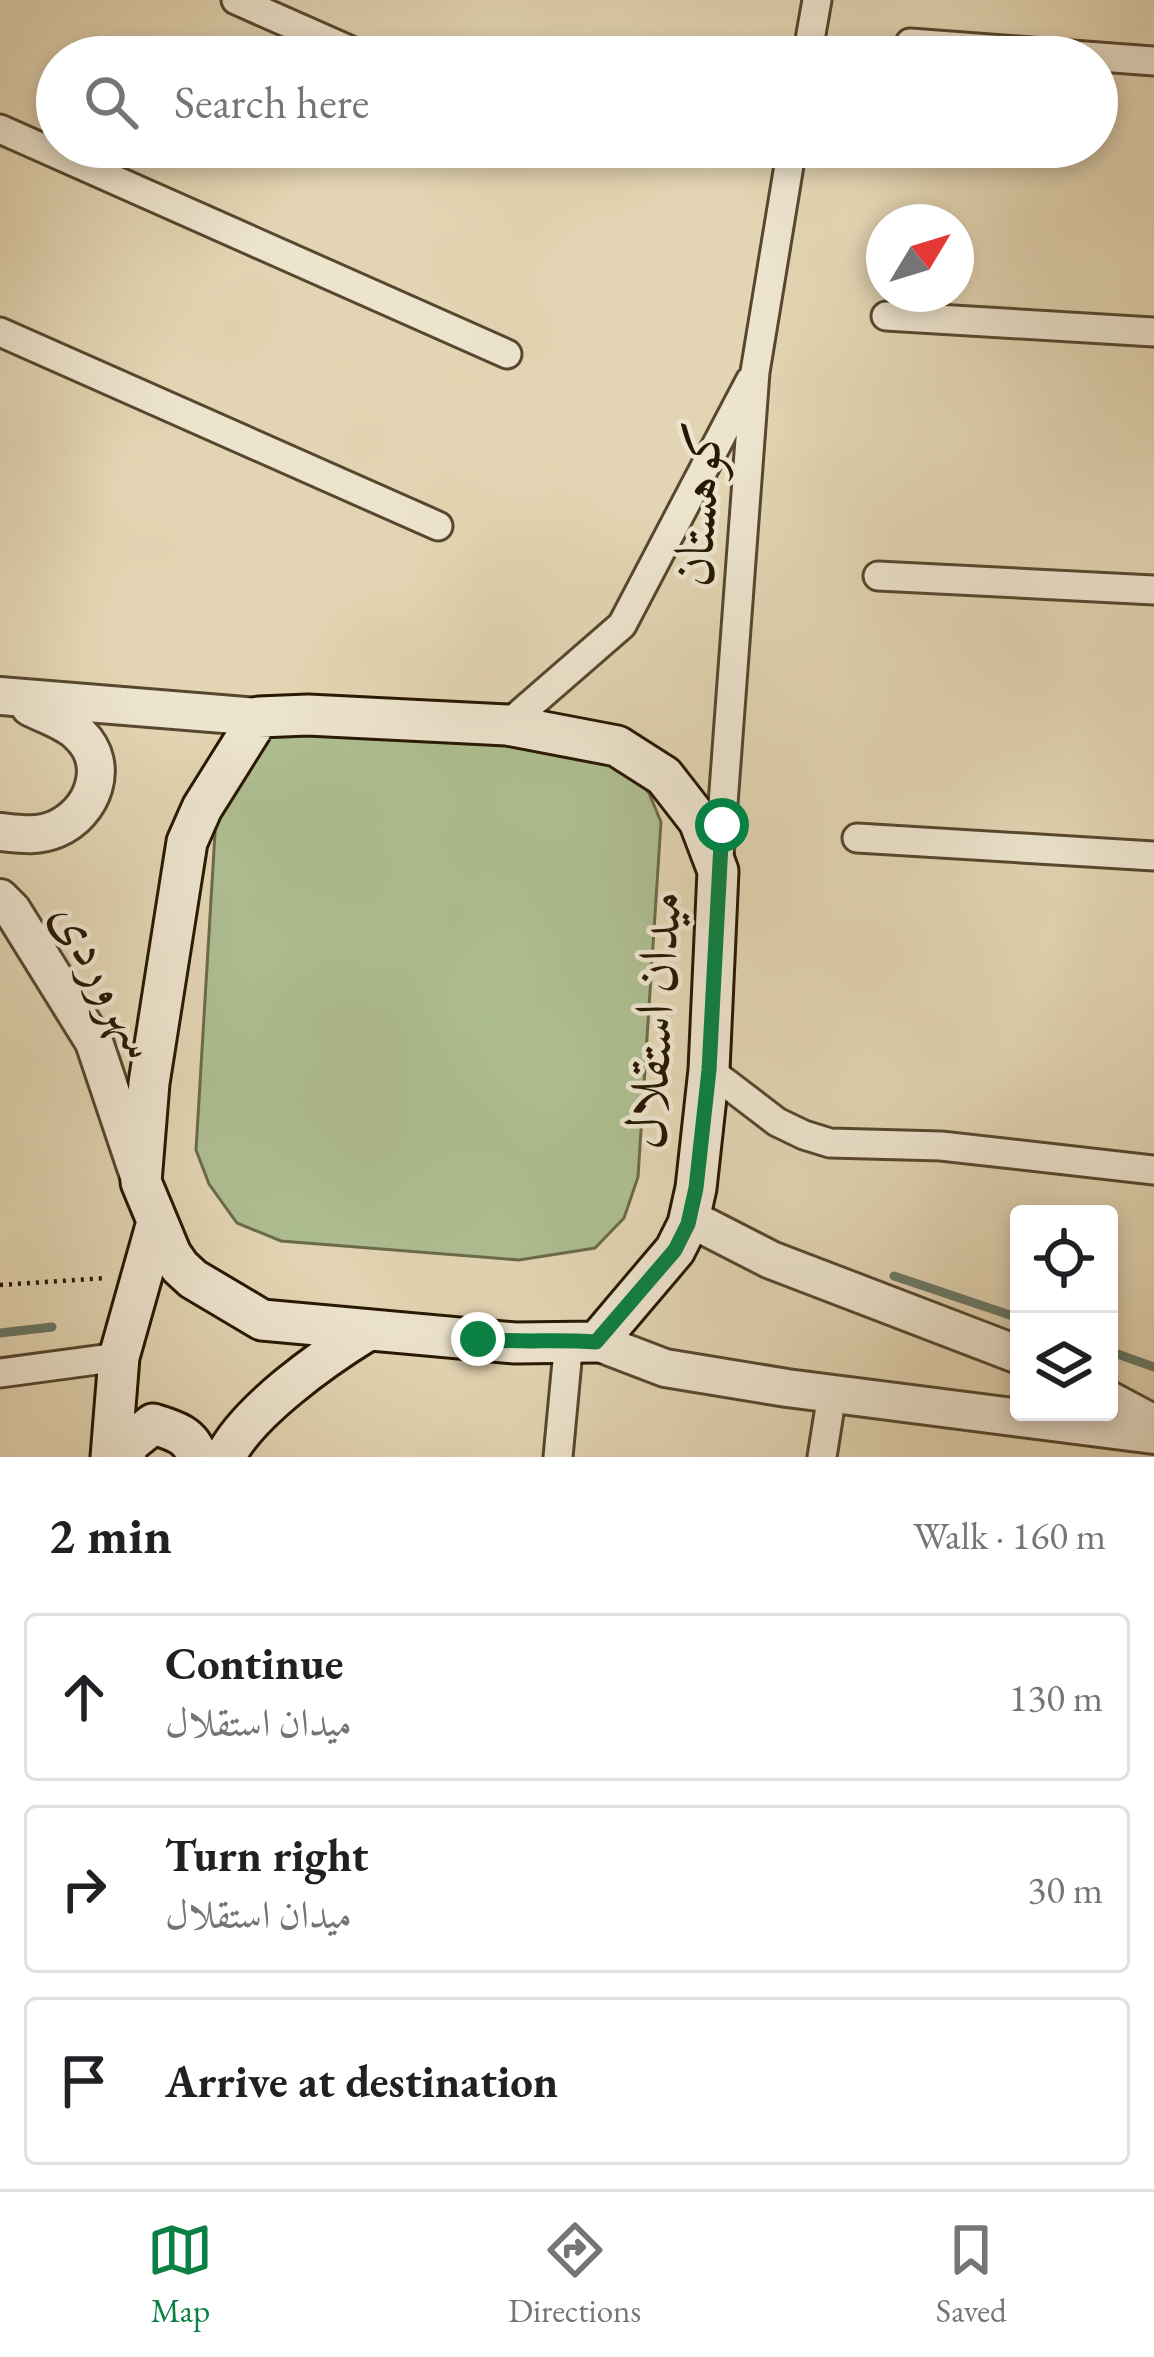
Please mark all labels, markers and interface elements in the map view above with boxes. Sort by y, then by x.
search box [36,36,1118,168]
icon: search [78,69,144,135]
text: Search here [174,73,369,131]
north arrow [866,204,974,312]
street label: کوهستان [656,419,738,589]
route start [695,798,749,852]
street label: سهروردی [37,887,179,1071]
street label: میدان استقلال [609,888,697,1152]
map controls [1010,1205,1118,1421]
button: locate [1010,1205,1118,1313]
route end [451,1312,505,1366]
button: layers [1010,1313,1118,1421]
text: 2 min [48,1502,172,1568]
text: Walk · 160 m [913,1510,1106,1561]
text: Continue [165,1634,343,1692]
icon: ahead [51,1664,117,1730]
text: 130 m [1009,1672,1103,1723]
text: میدان استقلال [165,1697,352,1748]
text: Turn right [165,1826,368,1884]
icon: right [51,1856,117,1922]
text: 30 m [1027,1864,1103,1915]
text: میدان استقلال [165,1889,352,1940]
icon: arrive [51,2048,117,2114]
text: Arrive at destination [165,2052,558,2110]
tab: Map [147,2217,213,2332]
tab: Directions [508,2217,641,2332]
tab: Saved [936,2217,1007,2332]

